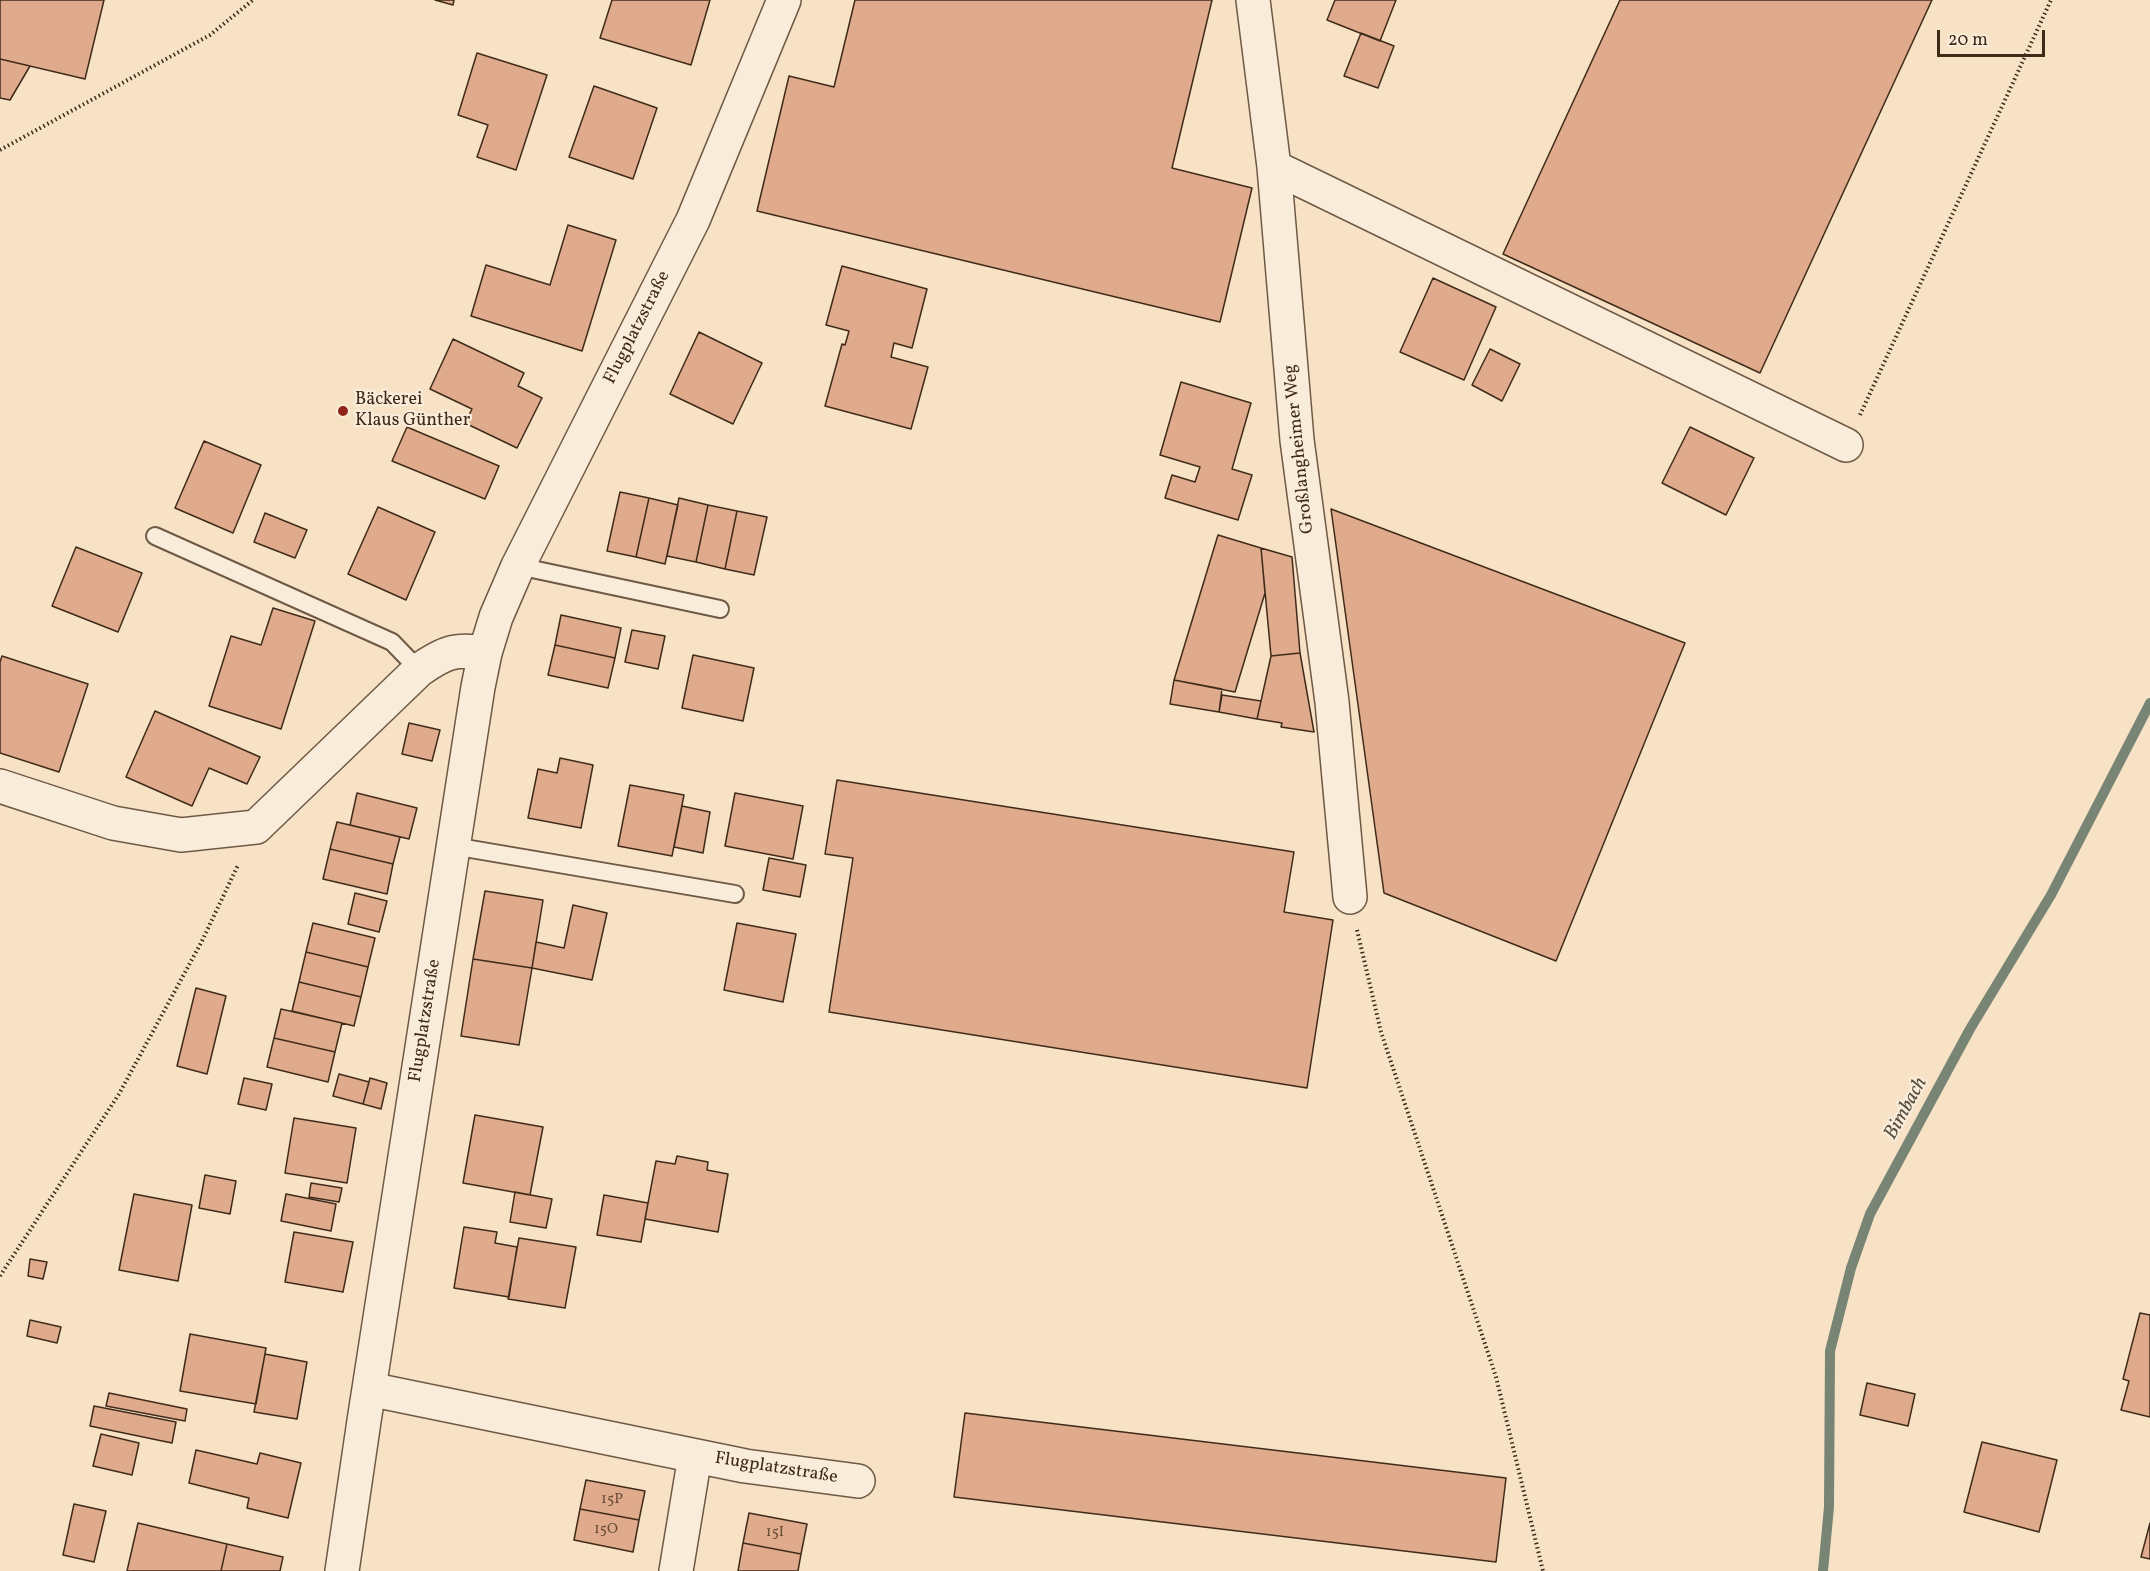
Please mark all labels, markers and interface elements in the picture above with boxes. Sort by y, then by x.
scale bar [1940,18,2048,56]
text: 20 m [1948,28,1988,53]
street label: Flugplatzstraße [600,268,676,388]
street label: Großlangheimer Weg [1280,363,1320,535]
place label: Bäckerei Klaus Günther [355,390,470,432]
marker: Bäckerei Klaus Günther [336,404,350,418]
street label: Flugplatzstraße [406,958,446,1084]
water label: Bimbach [1880,1074,1934,1144]
street label: Flugplatzstraße [713,1449,839,1489]
house number: 15P [601,1491,623,1509]
house number: 15O [594,1521,618,1539]
house number: 15I [766,1524,784,1542]

